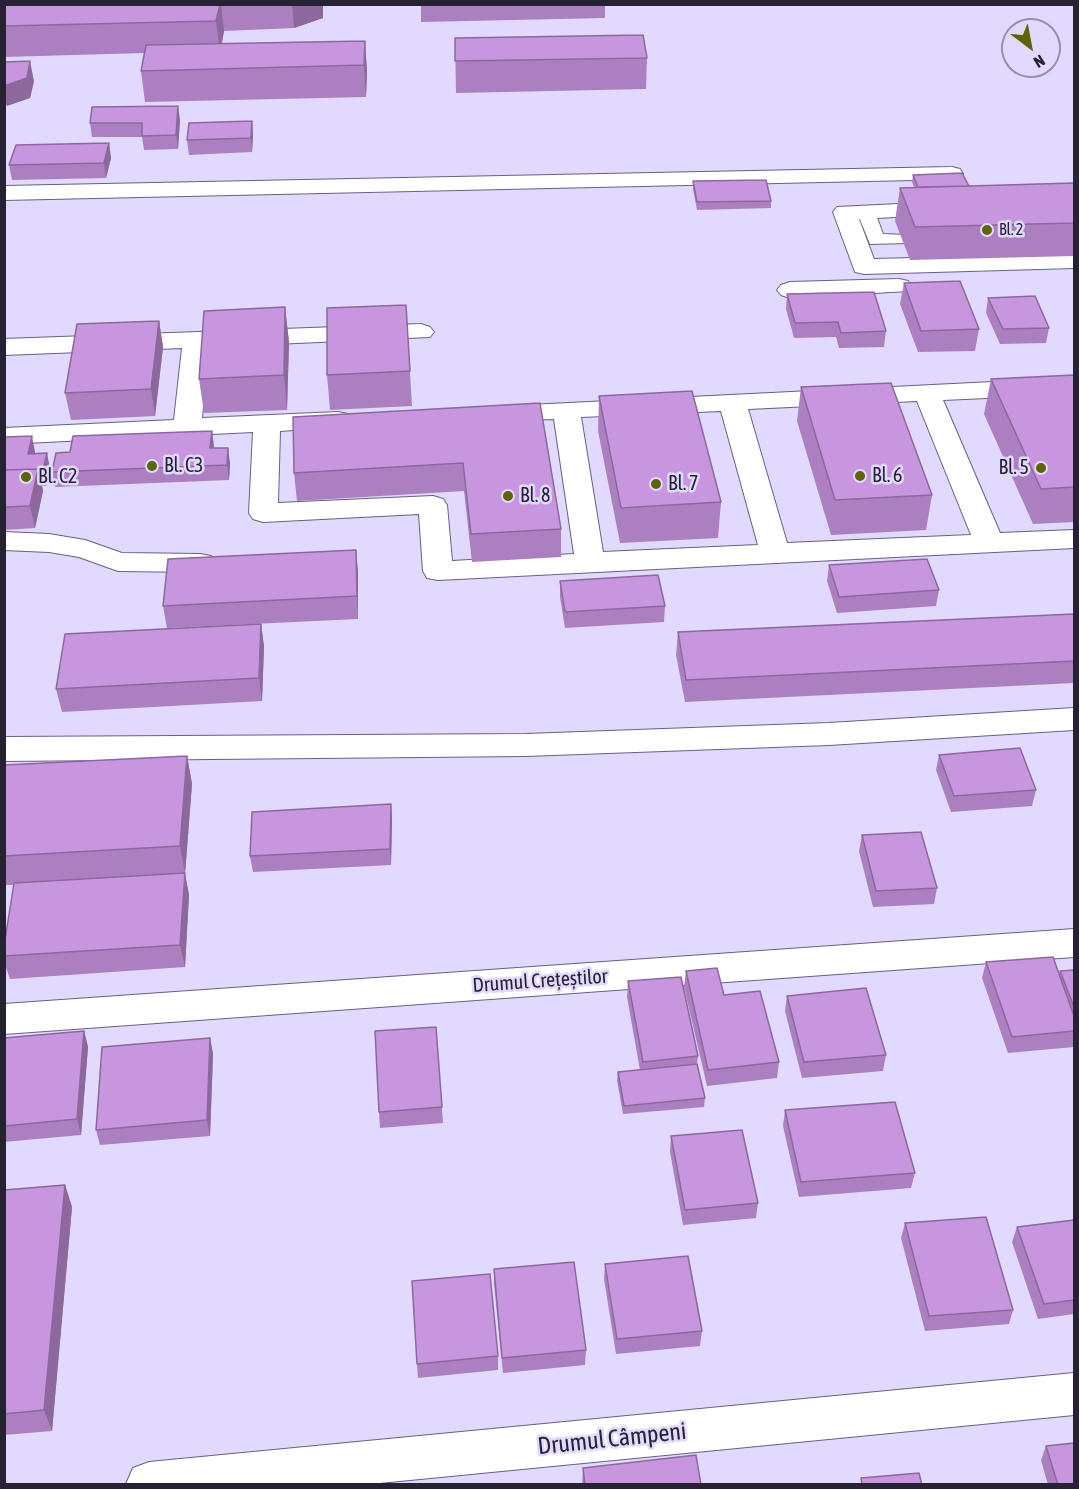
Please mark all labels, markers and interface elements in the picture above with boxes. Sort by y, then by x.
north arrow [1001,18,1061,78]
text: N [1031,51,1048,72]
place label: Bl. 2 [999,220,1023,240]
marker: Bl. 2 [980,223,994,237]
place label: Bl. C3 [164,454,203,478]
place label: Bl. 5 [999,456,1029,480]
marker: Bl. C3 [145,459,159,473]
marker: Bl. 5 [1034,461,1048,475]
place label: Bl. 6 [872,464,902,488]
place label: Bl. C2 [38,465,77,489]
marker: Bl. 6 [853,469,867,483]
marker: Bl. C2 [19,470,33,484]
place label: Bl. 7 [668,472,698,496]
marker: Bl. 7 [649,477,663,491]
place label: Bl. 8 [520,484,550,508]
marker: Bl. 8 [501,489,515,503]
street label: Drumul Crețeștilor [472,964,608,998]
street label: Drumul Câmpeni [536,1417,688,1461]

